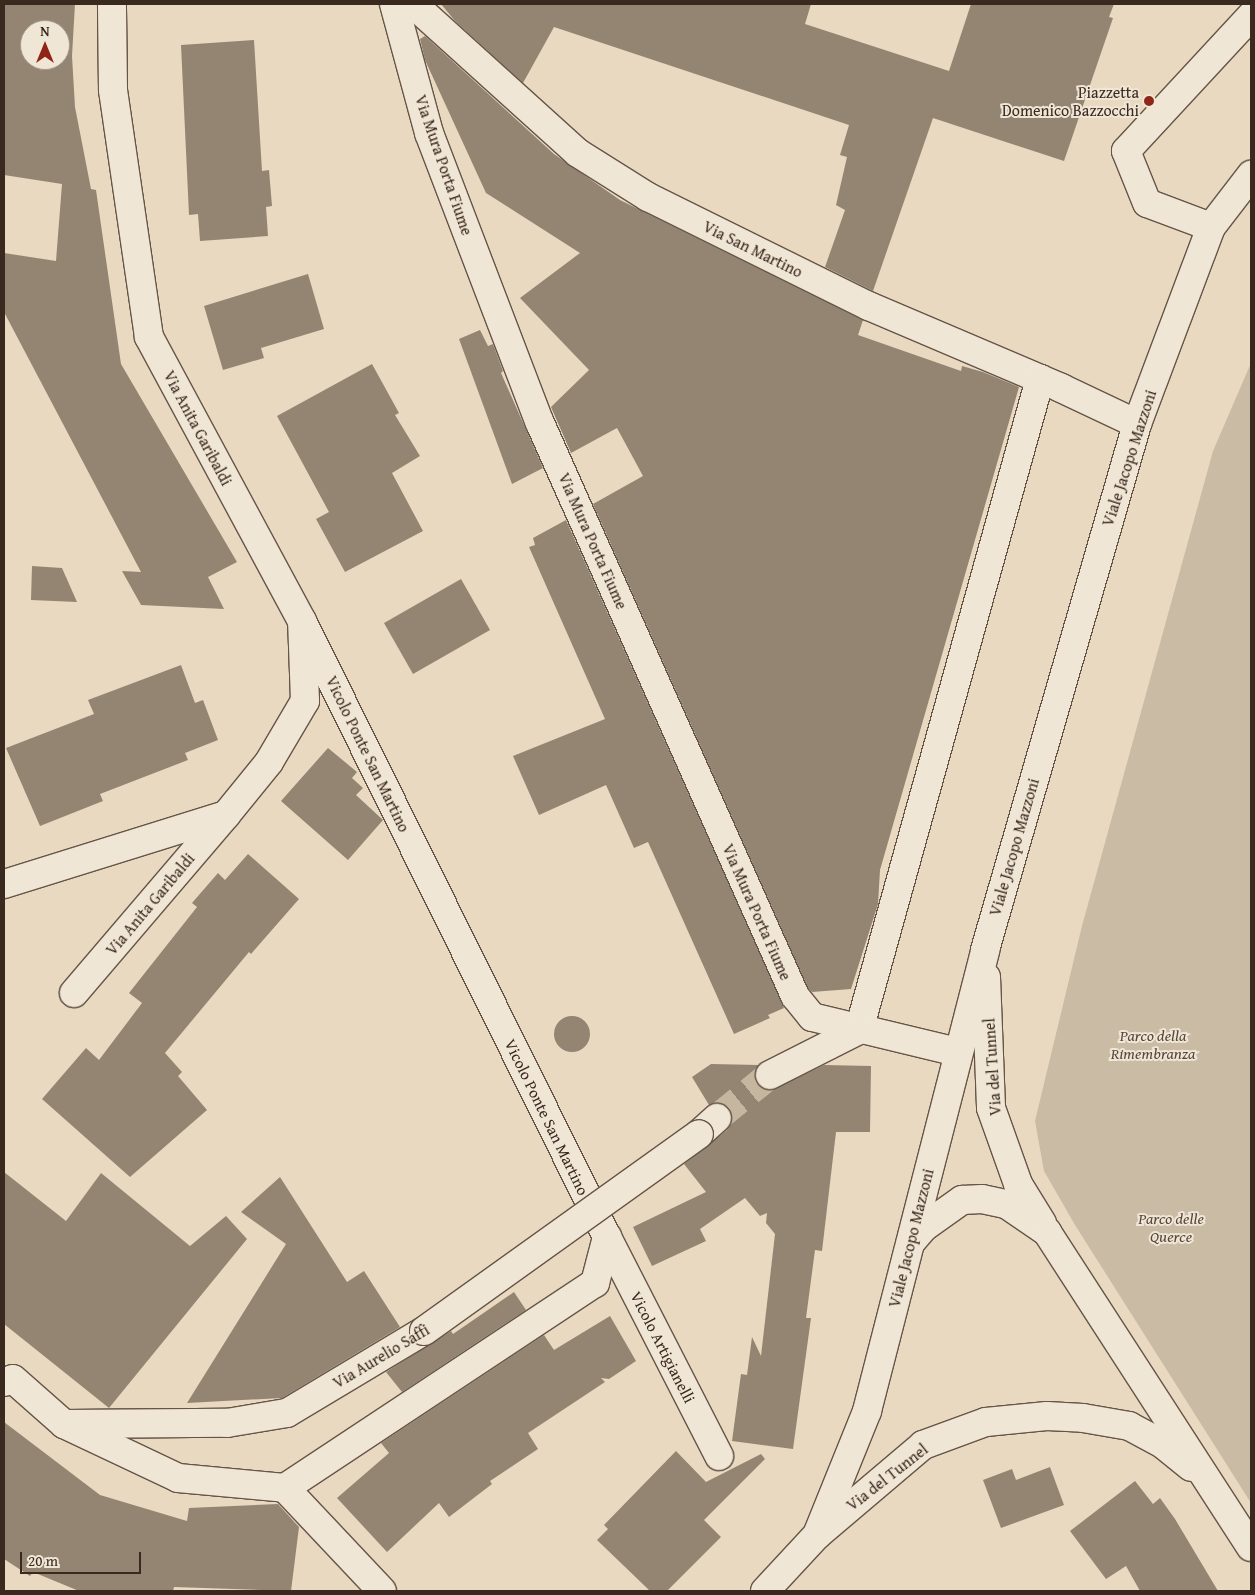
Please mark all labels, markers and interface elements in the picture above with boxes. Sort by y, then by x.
north arrow [20,20,70,70]
text: N [40,21,50,41]
place label: Piazzetta Domenico Bazzocchi [1002,82,1139,120]
street label: Via Mura Porta Fiume [411,92,477,238]
marker: Piazzetta Domenico Bazzocchi [1143,95,1155,107]
street label: Via San Martino [700,217,806,281]
street label: Via Anita Garibaldi [160,367,236,489]
street label: Viale Jacopo Mazzoni [1098,387,1160,529]
street label: Via Mura Porta Fiume [554,470,632,612]
street label: Vicolo Ponte San Martino [322,673,414,835]
street label: Viale Jacopo Mazzoni [985,776,1043,918]
street label: Via Mura Porta Fiume [718,841,796,983]
street label: Via Anita Garibaldi [102,849,198,959]
street label: Via del Tunnel [979,1018,1005,1116]
park label: Parco della Rimembranza [1111,1025,1195,1063]
street label: Vicolo Ponte San Martino [501,1036,593,1198]
street label: Viale Jacopo Mazzoni [884,1167,938,1309]
park label: Parco delle Querce [1138,1208,1204,1246]
street label: Vicolo Artigianelli [627,1288,699,1406]
street label: Via Aurelio Saffi [329,1320,433,1392]
street label: Via del Tunnel [843,1439,931,1515]
scale bar [22,1542,144,1574]
text: 20 m [28,1550,58,1571]

